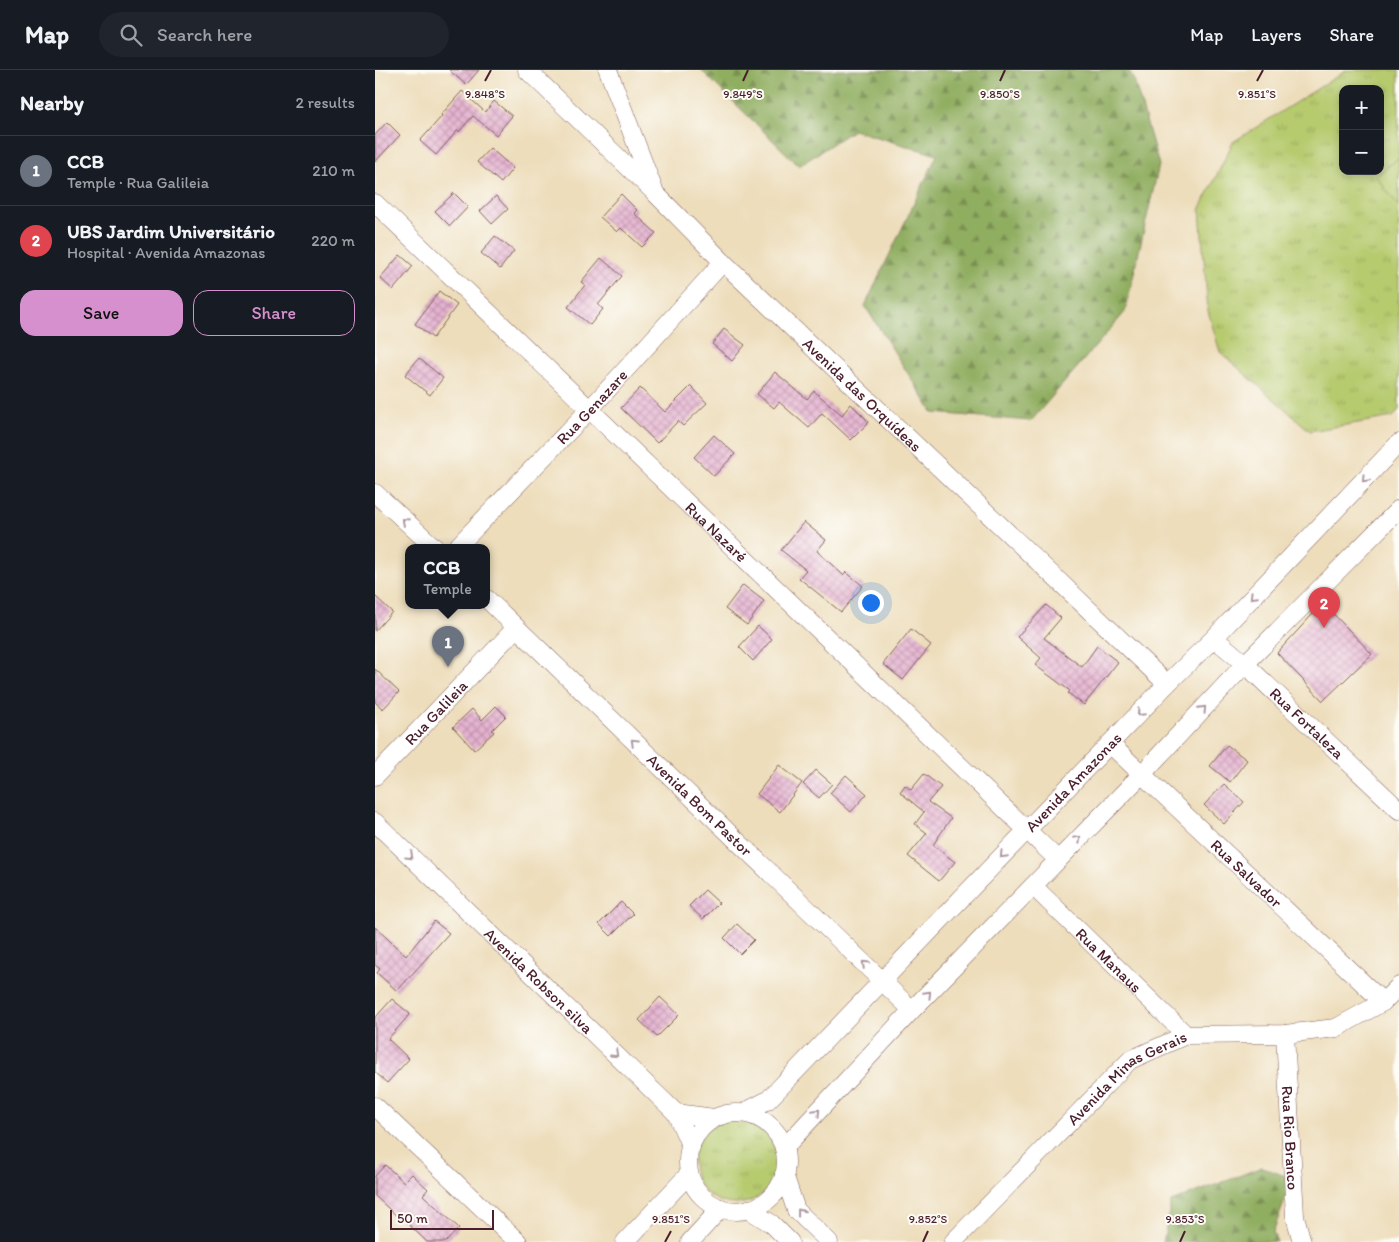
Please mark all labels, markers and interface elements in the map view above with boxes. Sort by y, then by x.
search box [99,12,449,57]
text: Map [25,20,69,49]
icon: search [117,21,145,49]
text: Search here [157,23,252,46]
text: Map [1190,24,1223,46]
text: Layers [1251,24,1301,46]
text: Share [1329,24,1374,46]
map controls [1339,85,1384,175]
button: + [1339,85,1384,130]
text: 9.848°S [465,87,505,101]
text: 9.849°S [723,87,763,101]
text: 9.850°S [980,87,1020,101]
text: 9.851°S [1238,87,1276,101]
text: Nearby [20,90,84,115]
text: 2 results [295,93,355,112]
button: − [1339,130,1384,175]
text: CCB [67,150,104,173]
text: 1 [32,161,40,180]
text: 210 m [312,161,355,180]
text: Temple · Rua Galileia [67,173,209,192]
text: UBS Jardim Universitário [67,220,275,243]
text: 2 [32,231,40,250]
text: 220 m [311,231,355,250]
text: Hospital · Avenida Amazonas [67,243,265,262]
button: Save [20,290,183,336]
button: Share [193,290,355,336]
street label: Avenida das Orquídeas [799,334,926,456]
street label: Rua Genazare [552,365,632,448]
one-way arrow [1362,473,1371,482]
street label: Rua Nazaré [681,498,751,566]
one-way arrow [402,518,411,527]
popup [405,544,490,609]
text: CCB [423,556,460,579]
text: Temple [423,579,472,598]
pin: 2 [1308,587,1340,628]
your location [858,590,884,616]
one-way arrow [1250,591,1259,600]
pin: 1 [432,626,464,667]
street label: Rua Galileia [401,676,472,749]
street label: Rua Fortaleza [1266,684,1348,763]
one-way arrow [1197,706,1206,715]
one-way arrow [1137,707,1146,716]
street label: Avenida Amazonas [1022,729,1125,836]
one-way arrow [631,739,640,748]
street label: Avenida Bom Pastor [643,750,756,861]
street label: Rua Salvador [1207,835,1286,912]
one-way arrow [1072,836,1081,845]
one-way arrow [1000,849,1009,858]
one-way arrow [404,850,413,859]
street label: Avenida Robson silva [480,924,597,1038]
street label: Rua Manaus [1072,924,1145,997]
one-way arrow [861,961,870,970]
one-way arrow [922,990,931,999]
street label: Avenida Minas Gerais [1063,1027,1190,1129]
one-way arrow [609,1048,618,1057]
street label: Rua Rio Branco [1278,1085,1303,1191]
one-way arrow [811,1109,820,1118]
scale bar [390,1207,494,1230]
one-way arrow [797,1209,805,1218]
text: 50 m [397,1210,428,1227]
text: 9.851°S [652,1212,690,1226]
text: 9.852°S [909,1212,948,1226]
text: 9.853°S [1166,1212,1205,1226]

